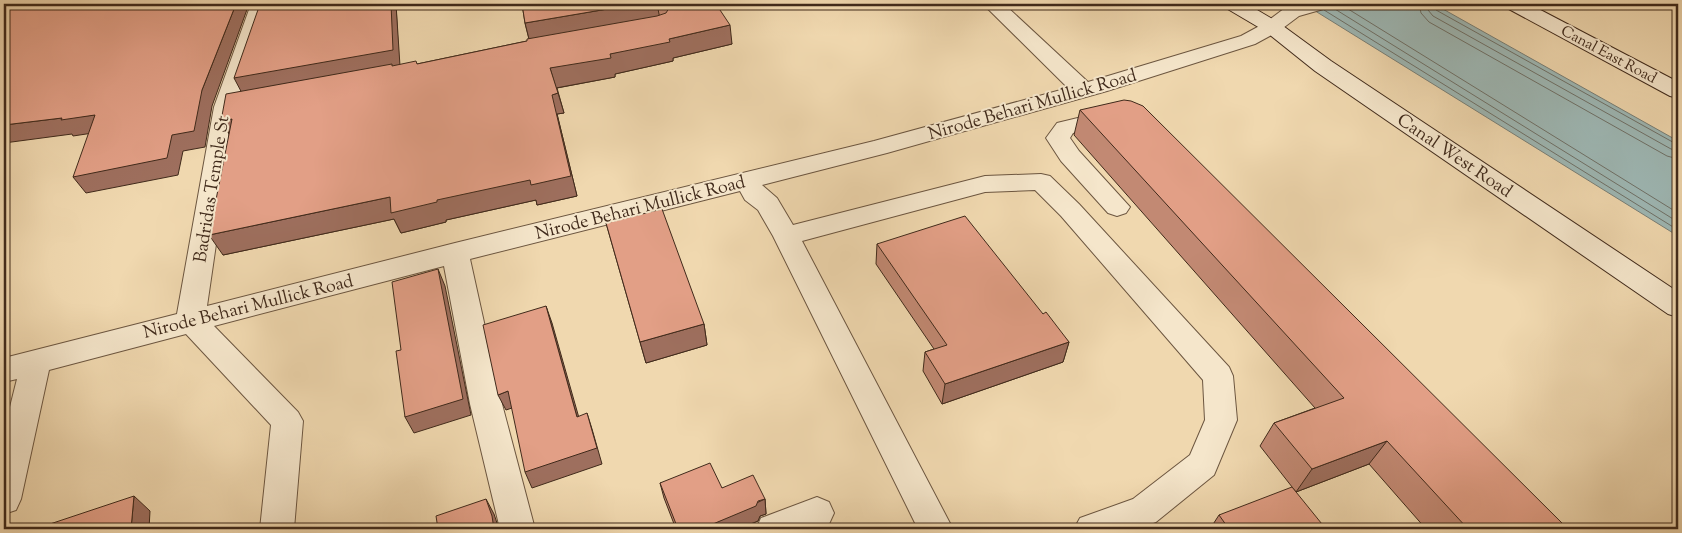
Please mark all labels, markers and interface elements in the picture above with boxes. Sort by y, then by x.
street label: Canal East Road [1557,21,1660,90]
street label: Nirode Behari Mullick Road [925,64,1140,148]
street label: Canal West Road [1391,108,1517,205]
street label: Badridas Temple St [189,114,237,265]
street label: Nirode Behari Mullick Road [533,170,748,248]
street label: Nirode Behari Mullick Road [141,269,356,347]

